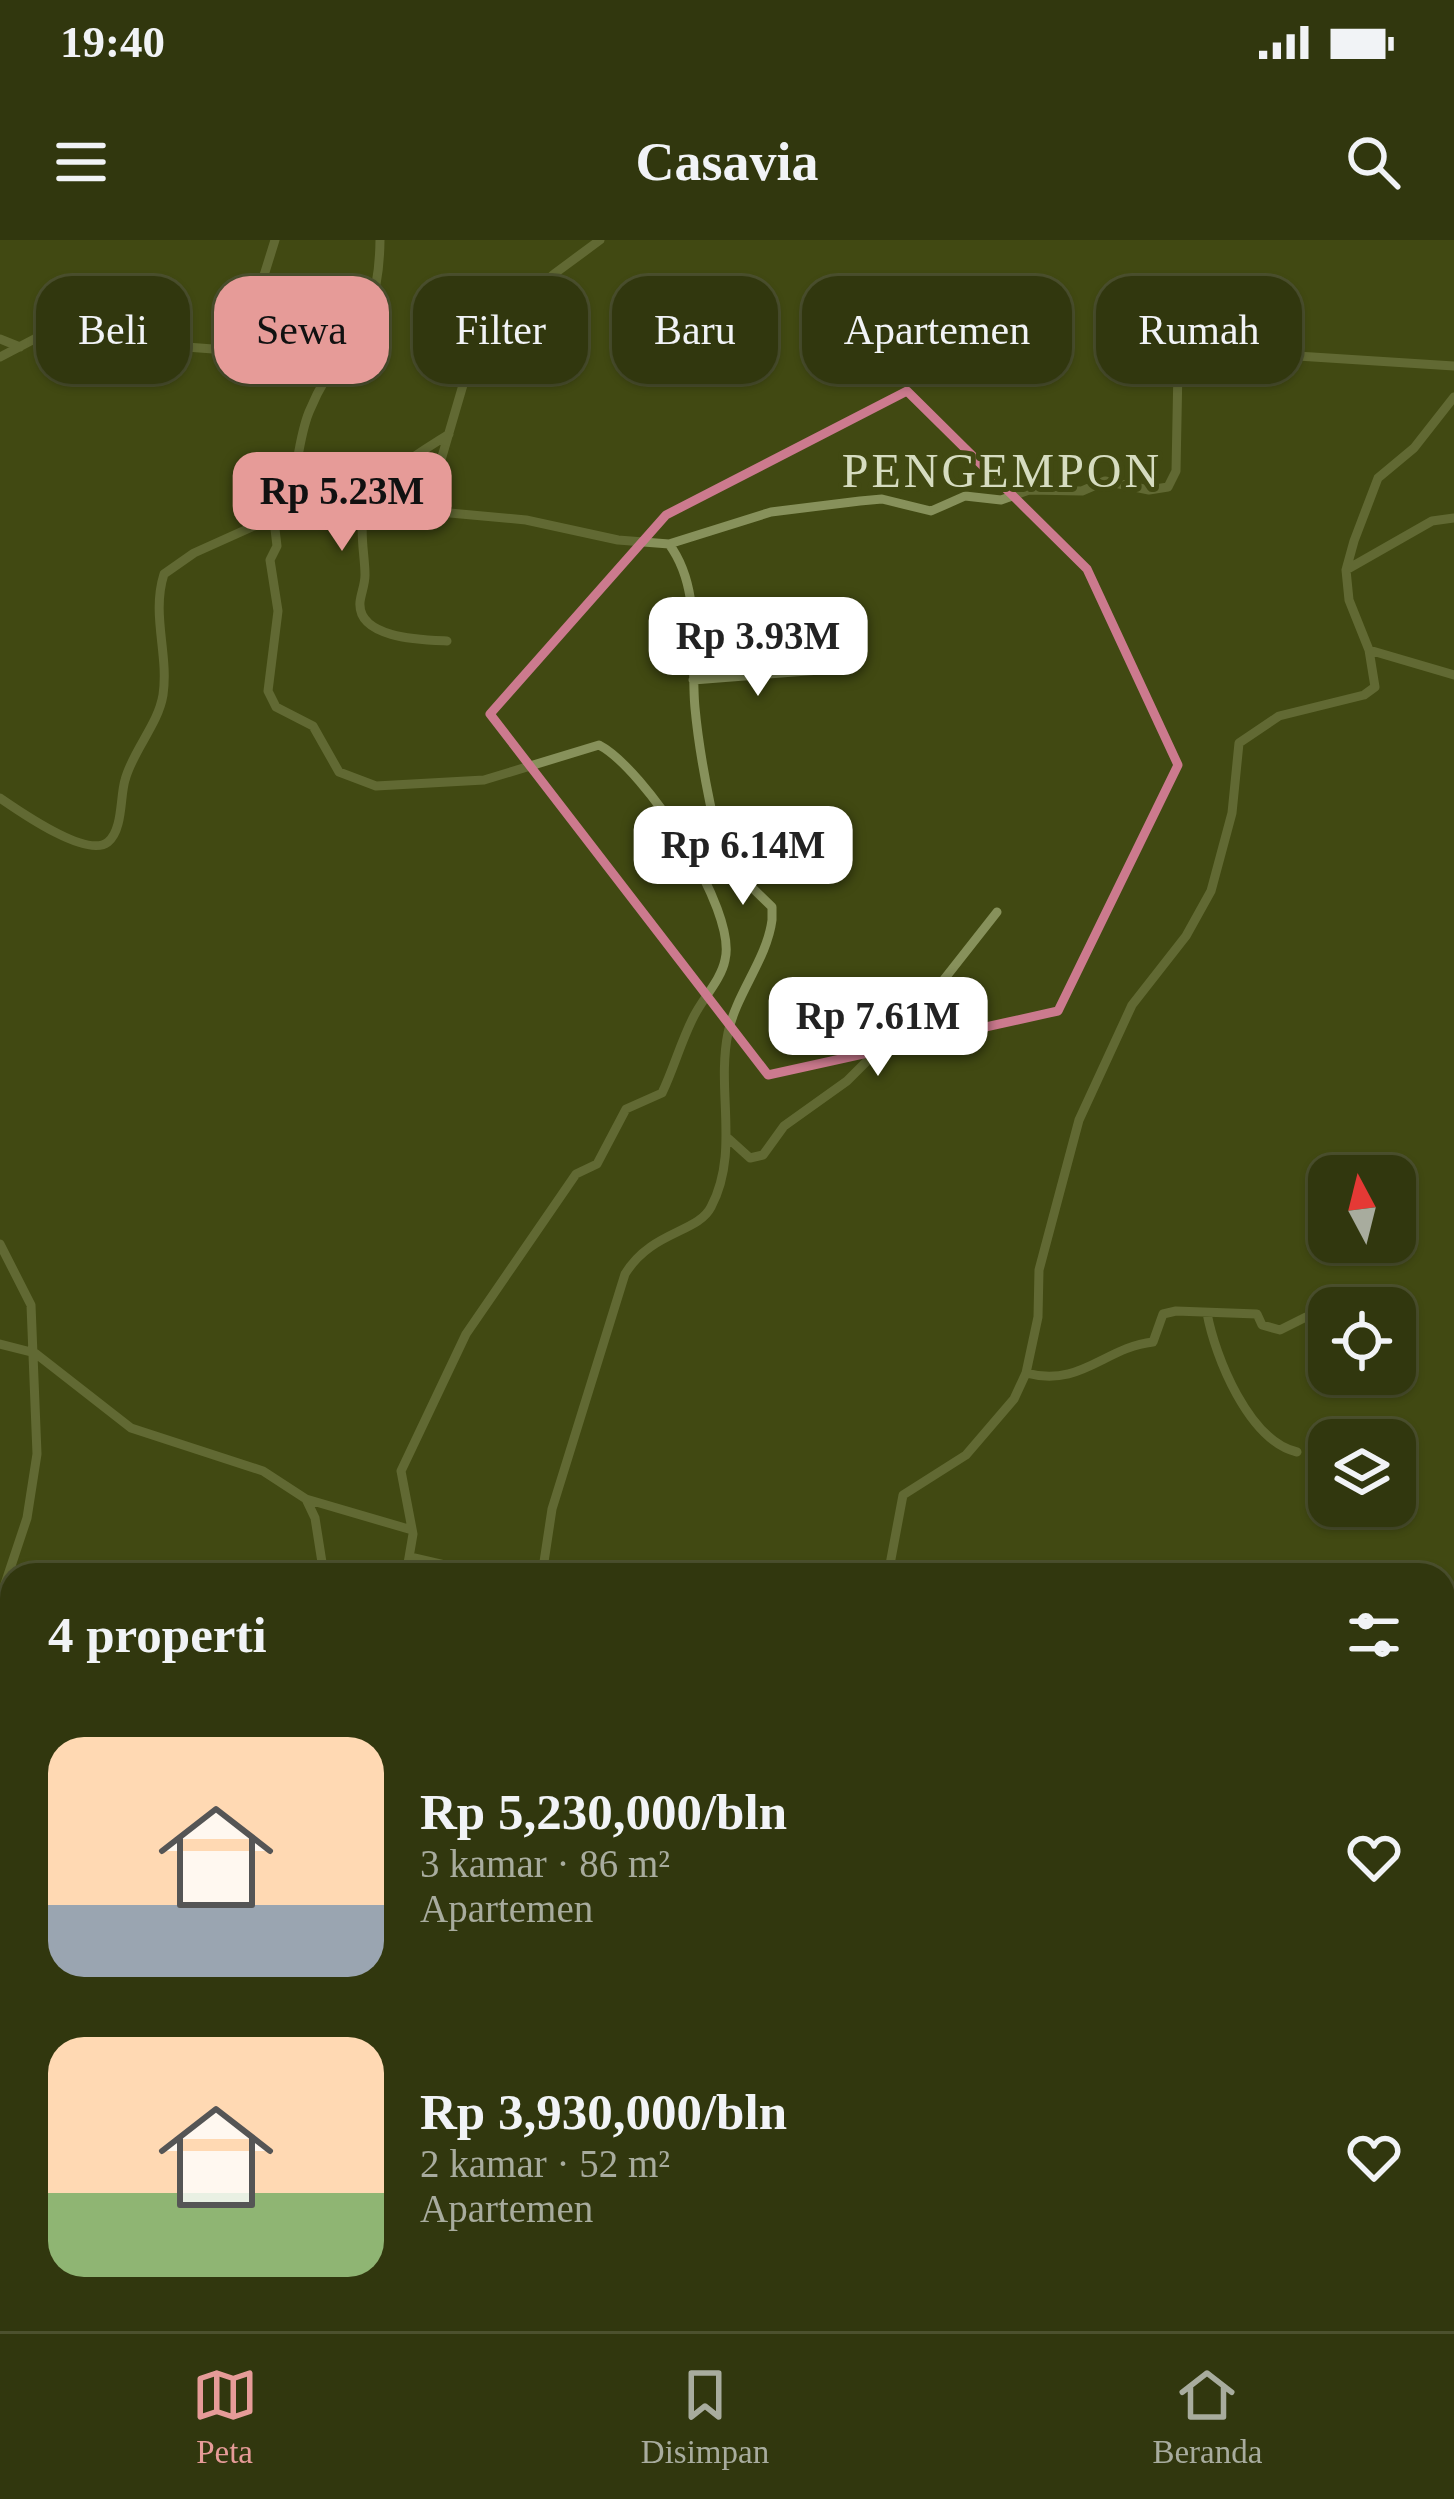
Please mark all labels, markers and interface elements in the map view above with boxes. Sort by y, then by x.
text: 19:40 [60,17,165,67]
icon: menu [48,129,114,195]
icon: search [1340,129,1406,195]
text: Casavia [635,132,819,192]
chip: Beli [36,276,190,384]
chip: Sewa [214,276,389,384]
chip: Filter [413,276,588,384]
chip: Baru [612,276,778,384]
chip: Apartemen [802,276,1072,384]
chip: Rumah [1096,276,1302,384]
district label: PENGEMPON [842,444,1162,497]
pin: Rp 5.23M [218,452,466,554]
text: Rp 5.23M [260,469,424,512]
pin: Rp 3.93M [634,597,882,699]
text: Rp 3.93M [676,614,840,657]
pin: Rp 6.14M [619,806,867,908]
text: Rp 6.14M [661,823,825,866]
pin: Rp 7.61M [754,977,1002,1079]
text: Rp 7.61M [796,994,960,1037]
north arrow [1308,1155,1416,1263]
map controls [1308,1155,1416,1527]
button: locate [1308,1287,1416,1395]
button: layers [1308,1419,1416,1527]
icon: filters [1341,1602,1407,1668]
text: 4 properti [48,1607,267,1663]
text: Rp 5,230,000/bln [420,1784,787,1840]
icon: home [144,1785,288,1929]
icon: heart [1341,1824,1407,1890]
text: 3 kamar · 86 m² [420,1842,670,1885]
text: Apartemen [420,1887,593,1930]
text: Rp 3,930,000/bln [420,2084,787,2140]
icon: home [144,2085,288,2229]
icon: heart [1341,2124,1407,2190]
text: 2 kamar · 52 m² [420,2142,670,2185]
text: Apartemen [420,2187,593,2230]
tab: Peta [192,2362,258,2471]
tab: Disimpan [641,2362,769,2471]
tab: Beranda [1152,2362,1262,2471]

